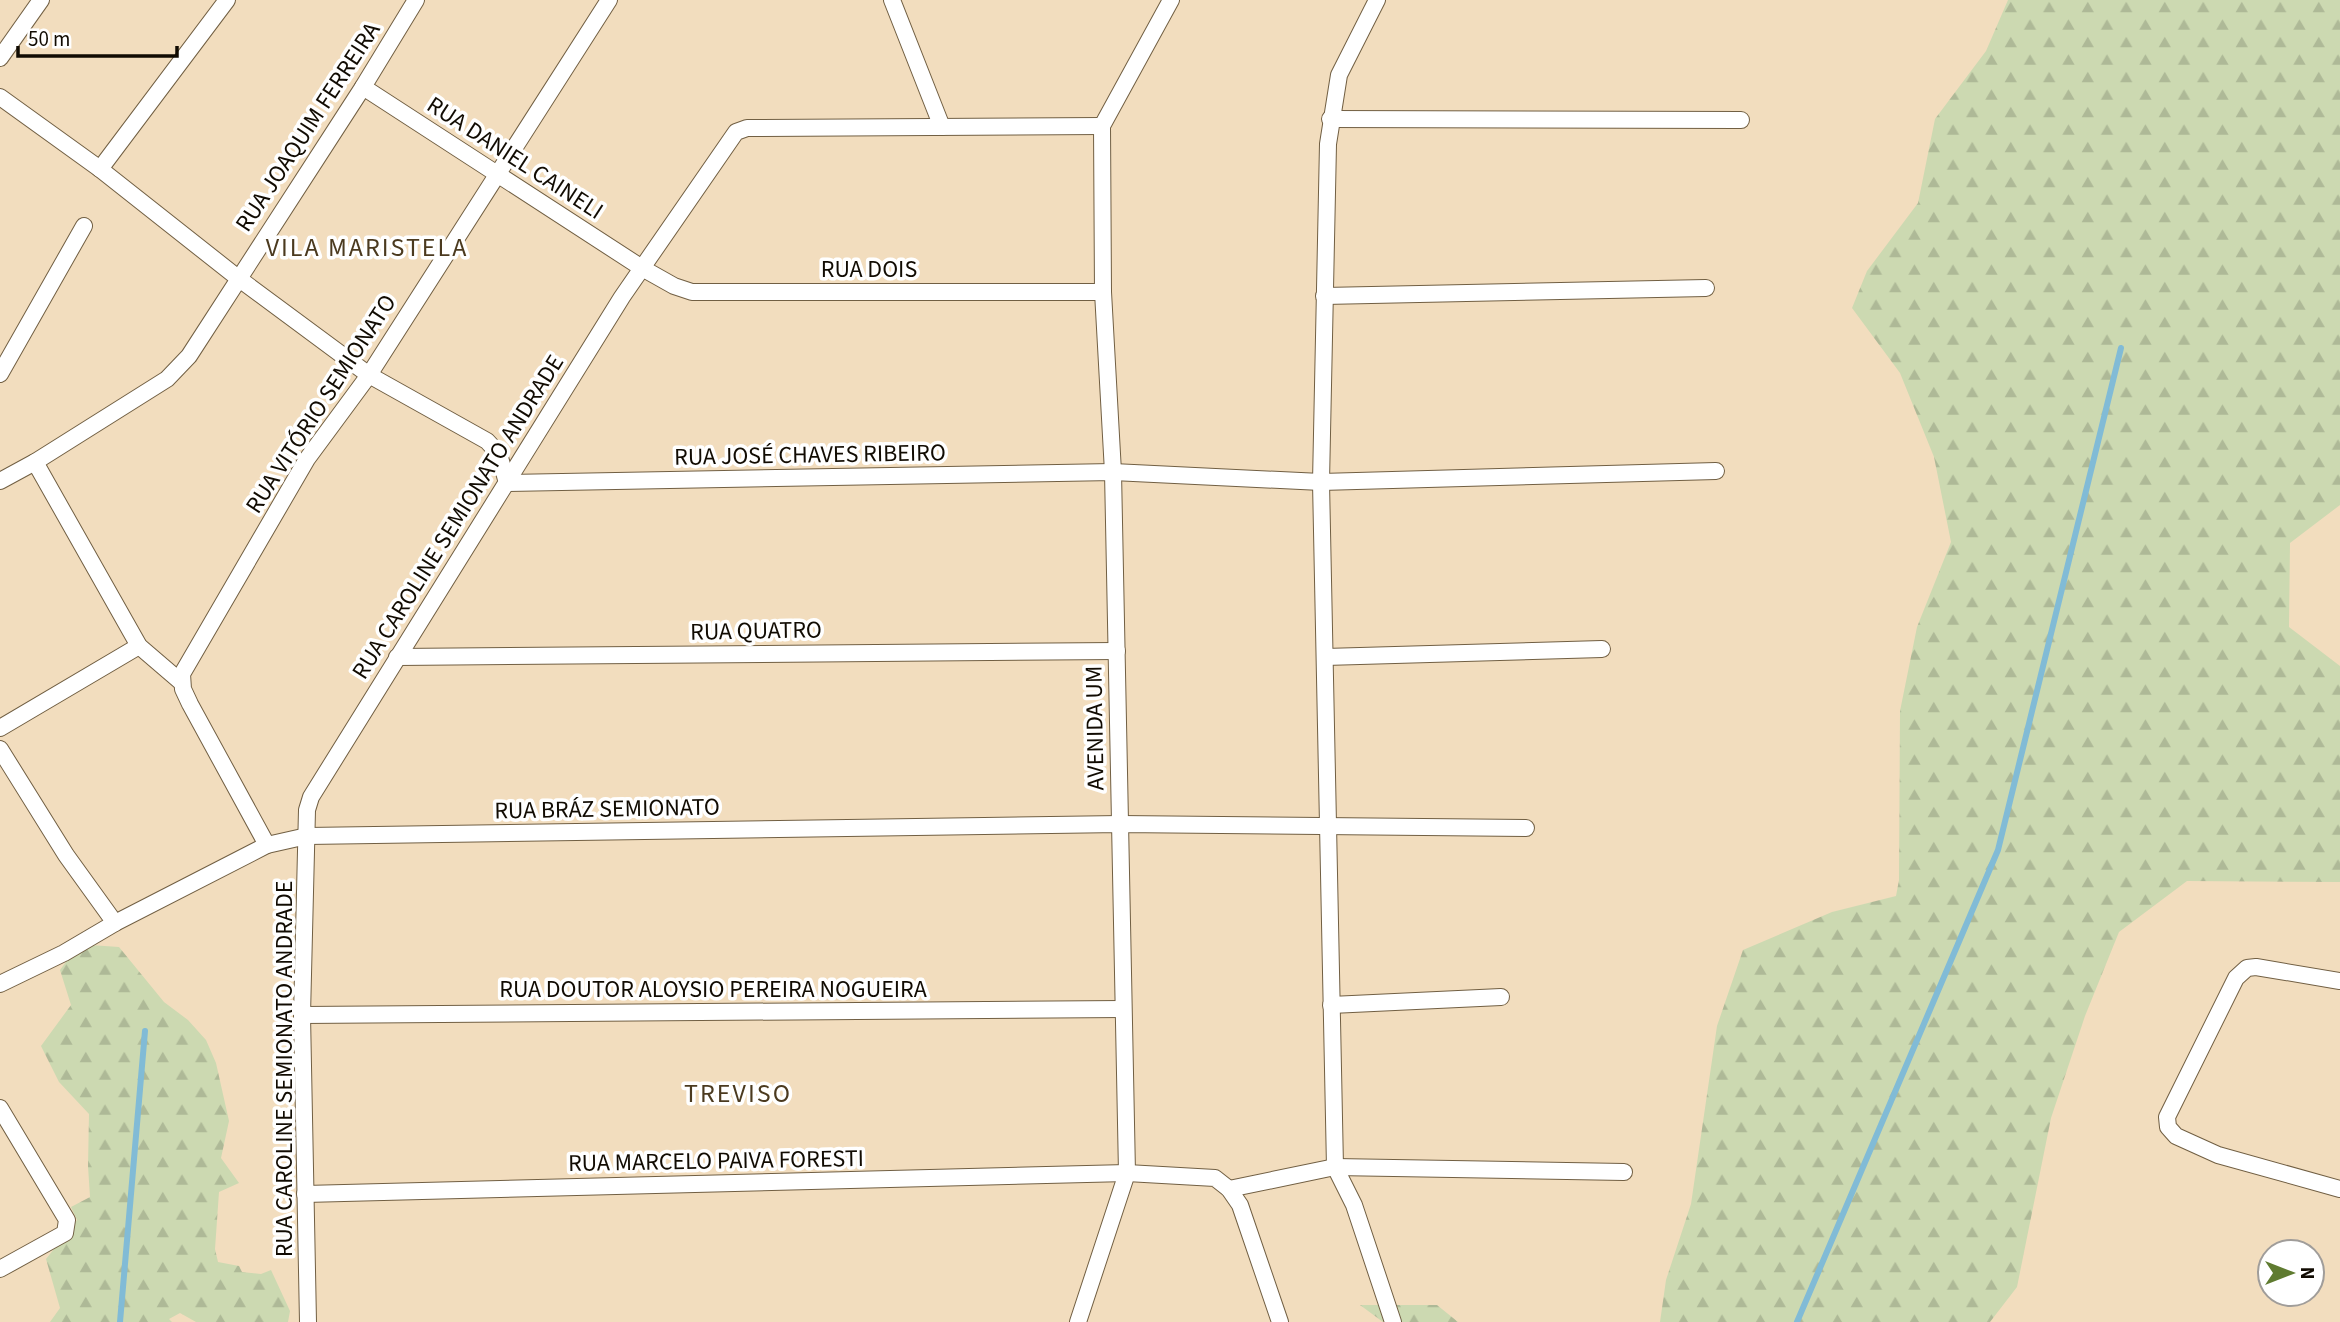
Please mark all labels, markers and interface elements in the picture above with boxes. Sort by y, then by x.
scale bar [18,14,177,58]
street label: RUA JOAQUIM FERREIRA [227,15,389,239]
text: 50 m [28,24,70,54]
street label: RUA DANIEL CAINELI [420,88,610,228]
district label: VILA MARISTELA [266,229,468,266]
street label: RUA DOIS [821,252,917,287]
street label: RUA VITÓRIO SEMIONATO [237,288,405,520]
street label: RUA CAROLINE SEMIONATO ANDRADE [343,348,573,686]
street label: RUA JOSÉ CHAVES RIBEIRO [674,435,946,475]
street label: RUA QUATRO [690,612,822,650]
street label: AVENIDA UM [1076,665,1114,791]
street label: RUA BRÁZ SEMIONATO [494,790,720,828]
street label: RUA CAROLINE SEMIONATO ANDRADE [267,881,302,1257]
street label: RUA DOUTOR ALOYSIO PEREIRA NOGUEIRA [499,972,927,1007]
district label: TREVISO [684,1075,792,1112]
street label: RUA MARCELO PAIVA FORESTI [568,1141,864,1181]
north arrow [2256,1238,2326,1308]
text: N [2293,1267,2320,1279]

